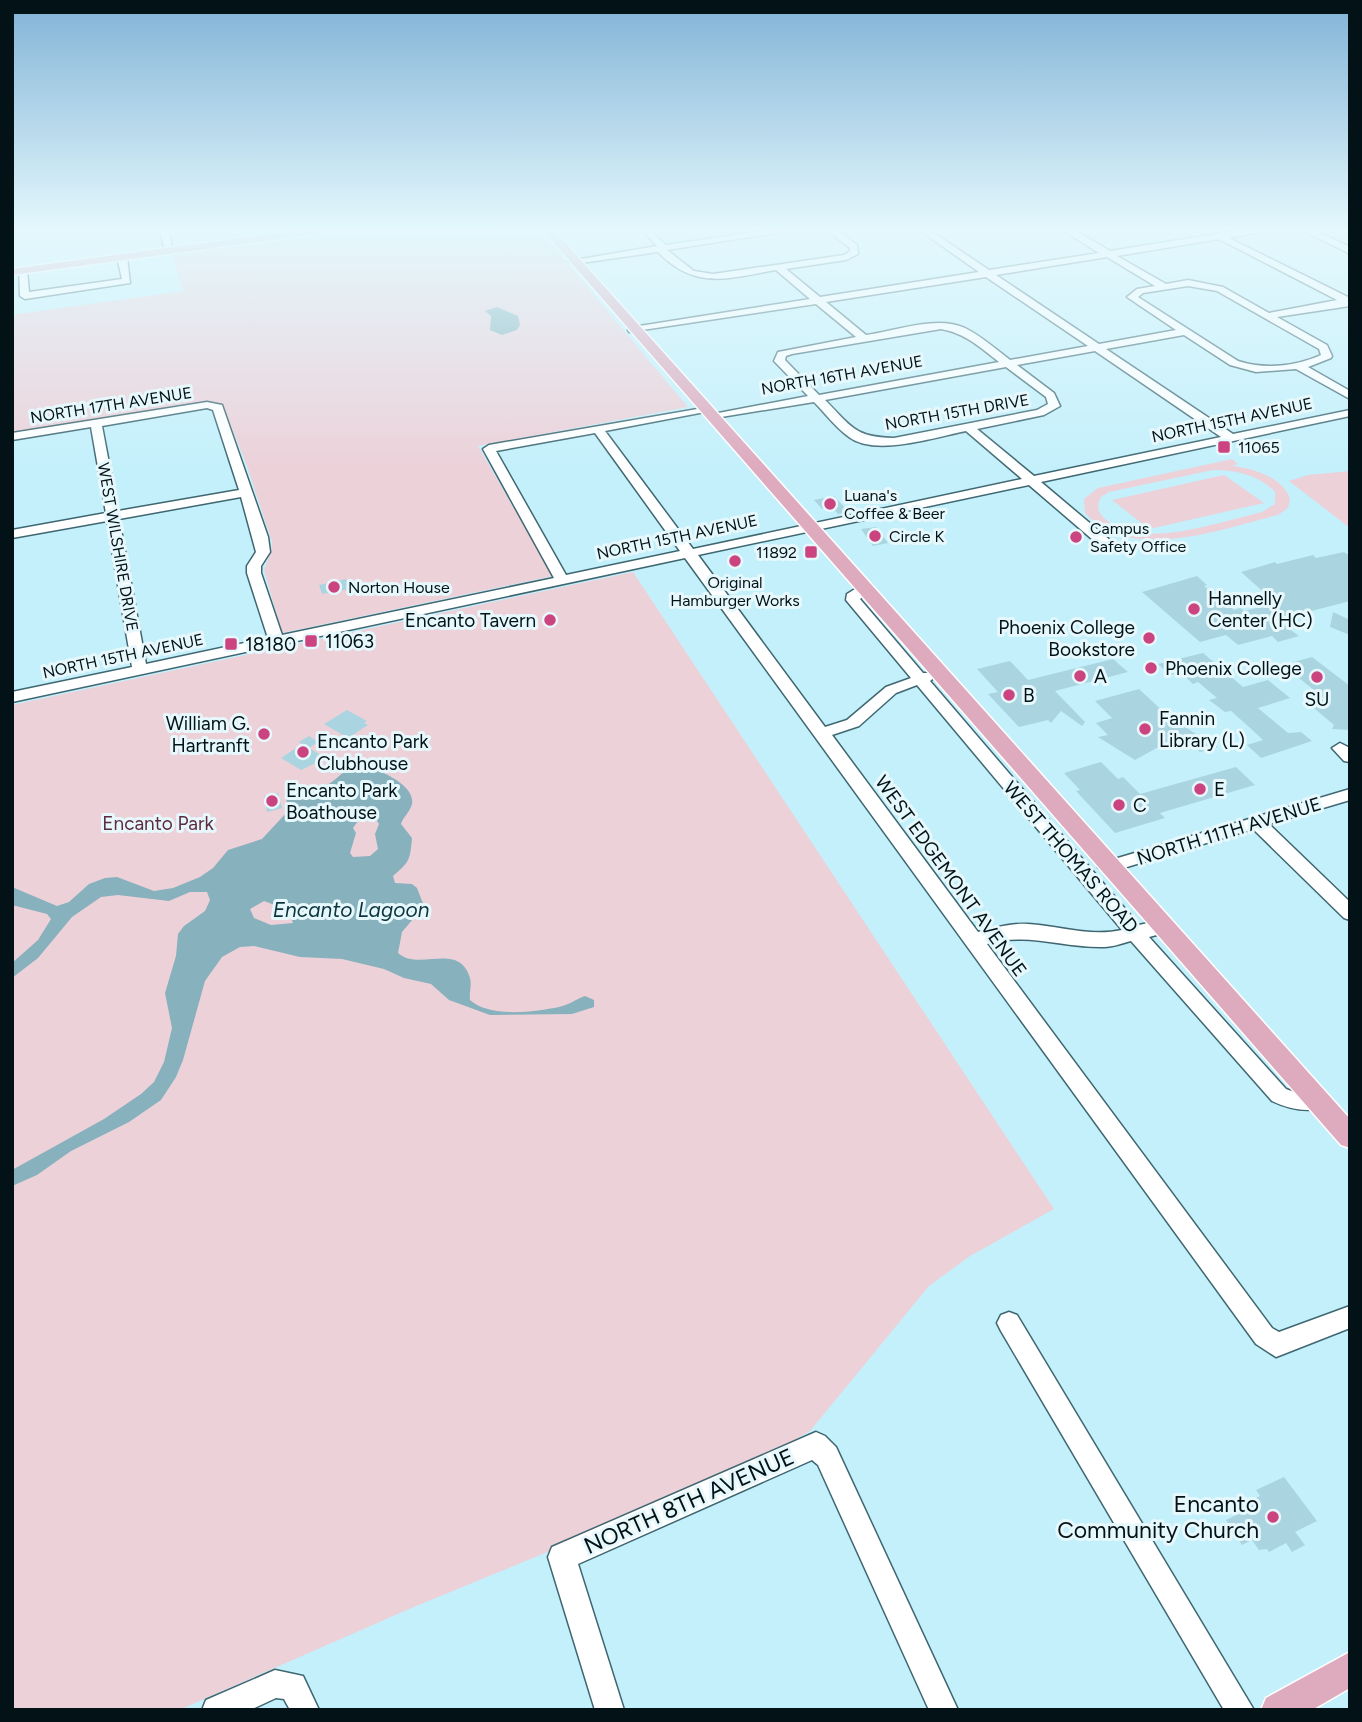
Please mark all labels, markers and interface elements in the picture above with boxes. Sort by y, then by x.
street label: NORTH 16TH AVENUE [760,351,924,399]
street label: NORTH 17TH AVENUE [29,383,193,427]
street label: NORTH 15TH DRIVE [883,390,1031,434]
street label: NORTH 15TH AVENUE [1150,394,1314,446]
place label: 11065 [1238,438,1280,457]
marker: 11065 [1216,439,1232,455]
street label: WEST WILSHIRE DRIVE [94,461,142,633]
place label: Luana's Coffee & Beer [844,486,945,523]
marker: Luana's Coffee & Beer [822,496,838,512]
street label: NORTH 15TH AVENUE [595,511,759,563]
place label: Campus Safety Office [1090,519,1187,556]
place label: Circle K [889,527,945,546]
marker: Circle K [867,528,883,544]
marker: Campus Safety Office [1068,529,1084,545]
place label: 11892 [756,543,797,562]
marker: 11892 [803,544,819,560]
marker: Original Hamburger Works [727,553,743,569]
place label: Original Hamburger Works [670,573,800,610]
place label: Norton House [348,578,450,597]
marker: Norton House [326,579,342,595]
place label: Hannelly Center (HC) [1208,587,1313,632]
marker: Hannelly Center (HC) [1186,601,1202,617]
place label: Encanto Tavern [405,609,536,632]
marker: Encanto Tavern [542,612,558,628]
place label: Phoenix College Bookstore [998,616,1135,661]
street label: NORTH 15TH AVENUE [41,630,205,682]
place label: 11063 [325,630,374,653]
marker: Phoenix College Bookstore [1141,630,1157,646]
place label: 18180 [245,633,296,656]
marker: 11063 [303,633,319,649]
marker: 18180 [223,636,239,652]
place label: Phoenix College [1165,657,1302,680]
marker: Phoenix College [1143,660,1159,676]
place label: A [1094,665,1107,688]
marker: A [1072,668,1088,684]
marker: SU [1309,669,1325,685]
place label: B [1023,684,1035,707]
marker: B [1001,687,1017,703]
place label: SU [1304,688,1330,711]
place label: Fannin Library (L) [1159,707,1245,752]
place label: William G. Hartranft [166,712,250,757]
marker: Fannin Library (L) [1137,721,1153,737]
marker: William G. Hartranft [256,726,272,742]
place label: Encanto Park Clubhouse [317,730,429,775]
marker: Encanto Park Clubhouse [295,744,311,760]
street label: WEST EDGEMONT AVENUE [870,771,1032,981]
street label: WEST THOMAS ROAD [999,776,1143,938]
place label: E [1214,778,1225,801]
place label: Encanto Park Boathouse [286,779,398,824]
marker: E [1192,781,1208,797]
street label: NORTH 11TH AVENUE [1134,792,1324,870]
marker: Encanto Park Boathouse [264,793,280,809]
place label: C [1133,794,1147,817]
marker: C [1111,797,1127,813]
park label: Encanto Park [102,812,214,835]
water label: Encanto Lagoon [273,897,430,922]
street label: NORTH 8TH AVENUE [580,1442,798,1560]
place label: Encanto Community Church [1057,1490,1259,1544]
marker: Encanto Community Church [1265,1509,1281,1525]

